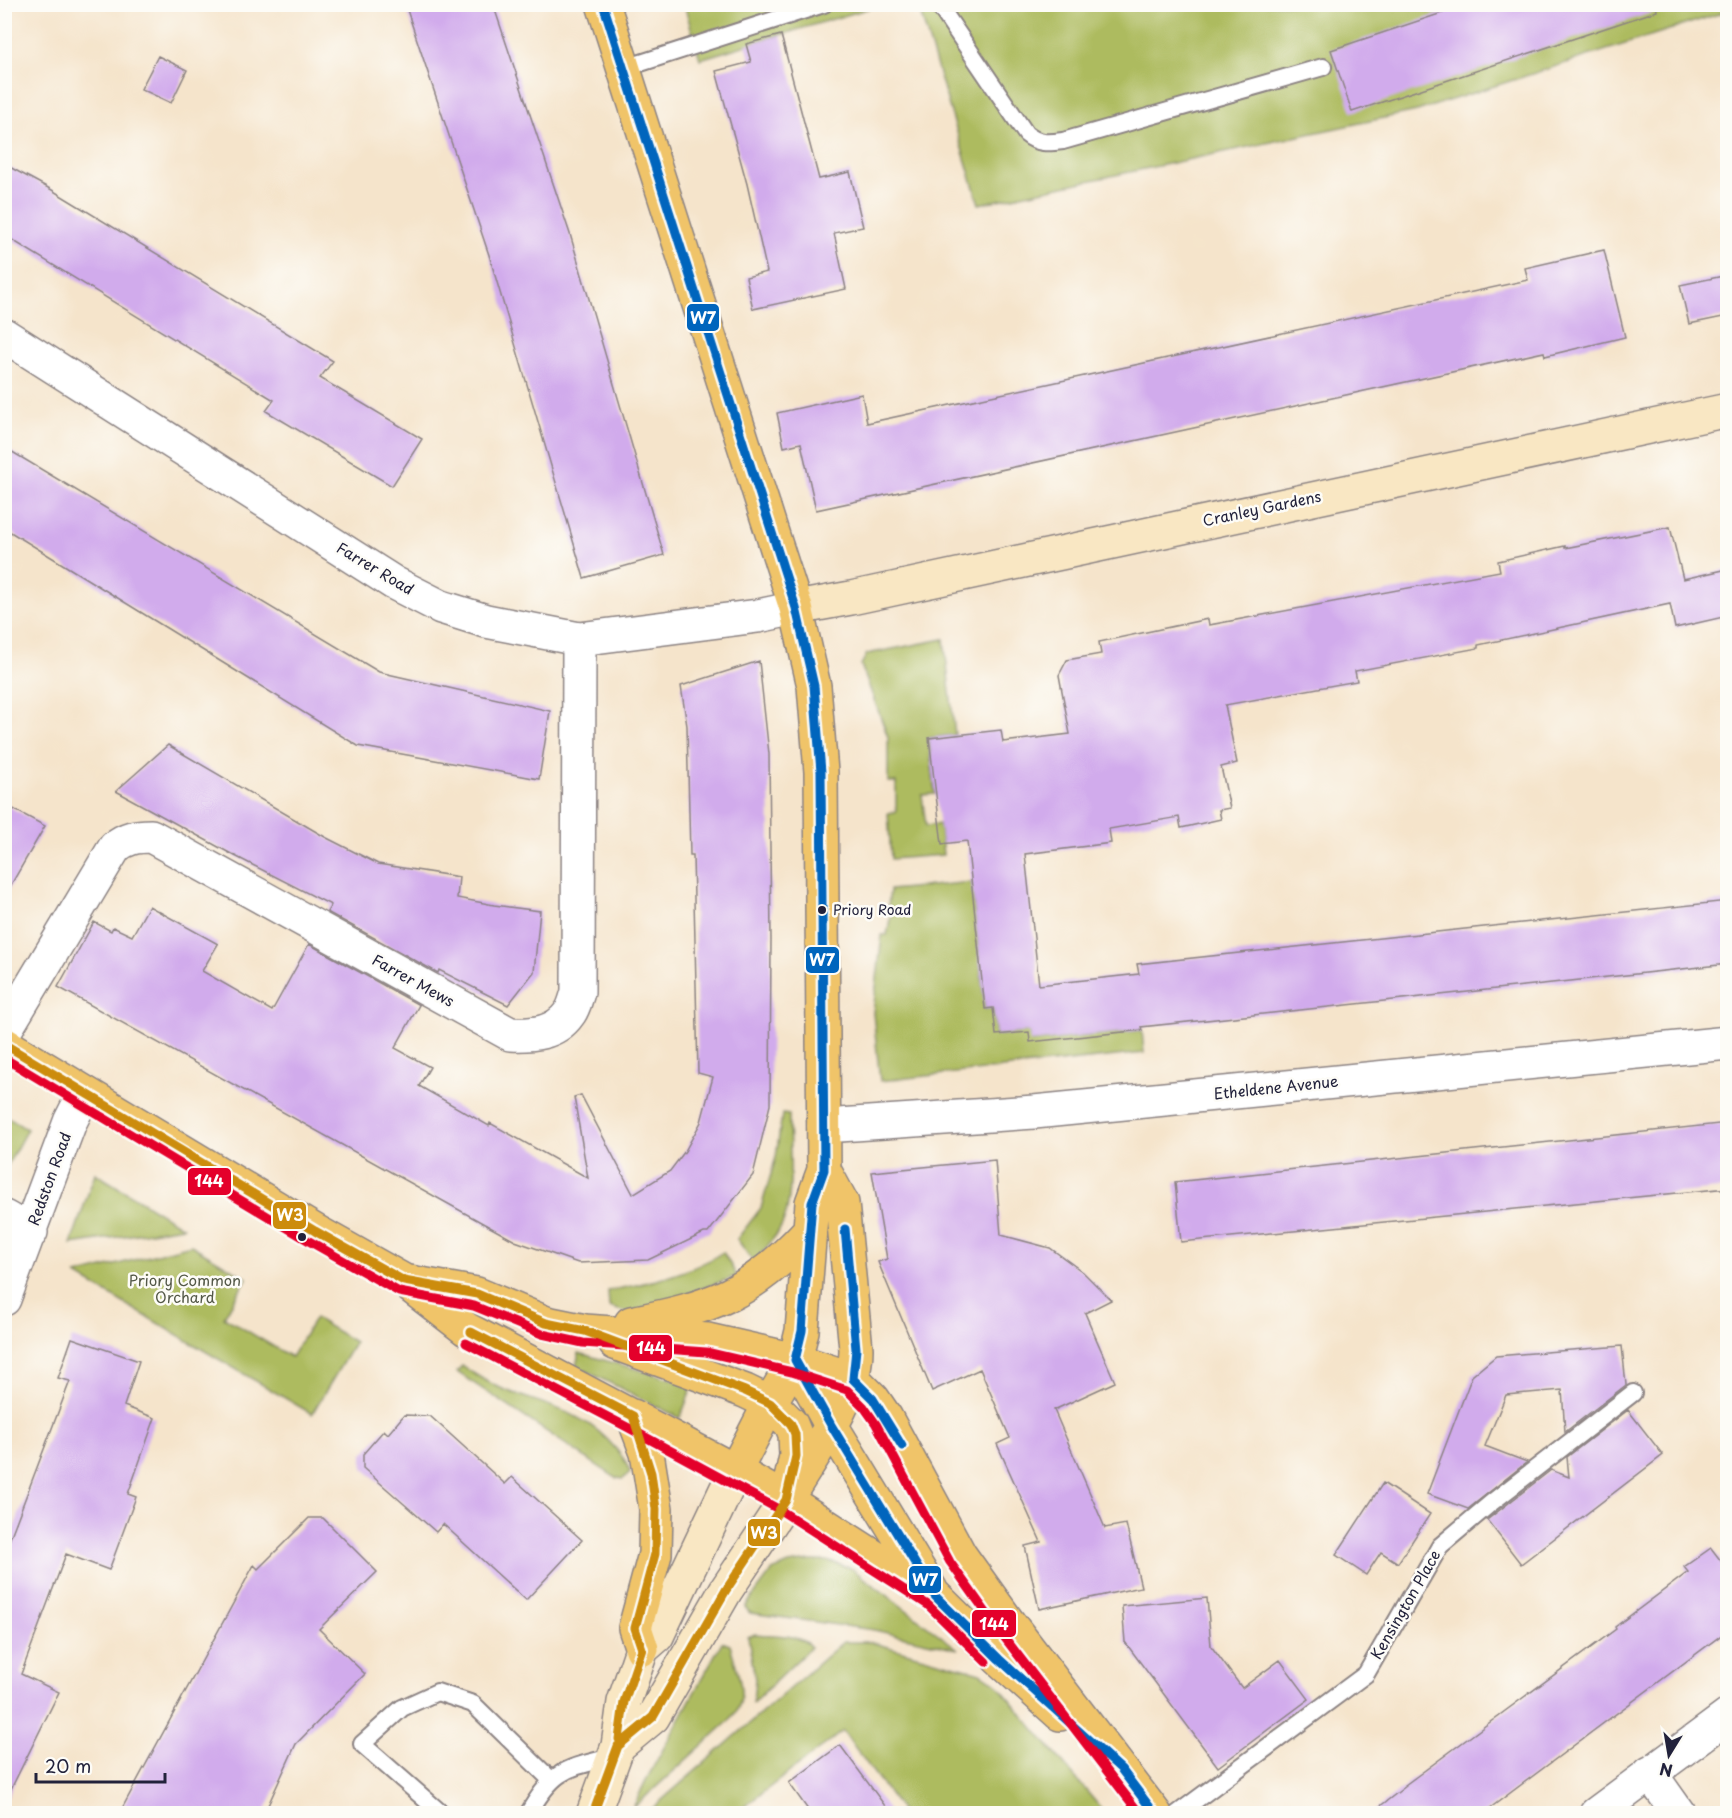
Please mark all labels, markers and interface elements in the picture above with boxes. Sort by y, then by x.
line badge: W7 [686,303,720,332]
text: W7 [690,305,717,329]
street label: Cranley Gardens [1200,484,1323,531]
street label: Farrer Road [333,536,419,600]
place label: Priory Road [833,899,911,920]
marker: Priory Road [816,904,828,916]
line badge: W7 [805,946,840,974]
text: W7 [809,947,836,971]
street label: Farrer Mews [368,948,459,1012]
street label: Etheldene Avenue [1212,1069,1339,1104]
street label: Redston Road [21,1129,76,1228]
line badge: 144 [187,1167,232,1196]
text: 144 [194,1168,224,1192]
line badge: W3 [272,1201,307,1230]
text: W3 [276,1202,304,1226]
unlabelled marker [296,1231,308,1243]
park label: Priory Common Orchard [129,1268,241,1308]
line badge: 144 [628,1334,673,1362]
text: 144 [636,1335,666,1359]
line badge: W3 [747,1518,781,1547]
text: W3 [750,1520,778,1544]
street label: Kensington Place [1364,1545,1445,1663]
line badge: W7 [908,1565,942,1594]
text: W7 [912,1567,939,1591]
line badge: 144 [971,1609,1017,1638]
text: 144 [979,1611,1009,1635]
north arrow [1639,1725,1699,1785]
scale bar [36,1746,165,1784]
text: 20 m [45,1752,91,1779]
text: N [1657,1758,1674,1784]

